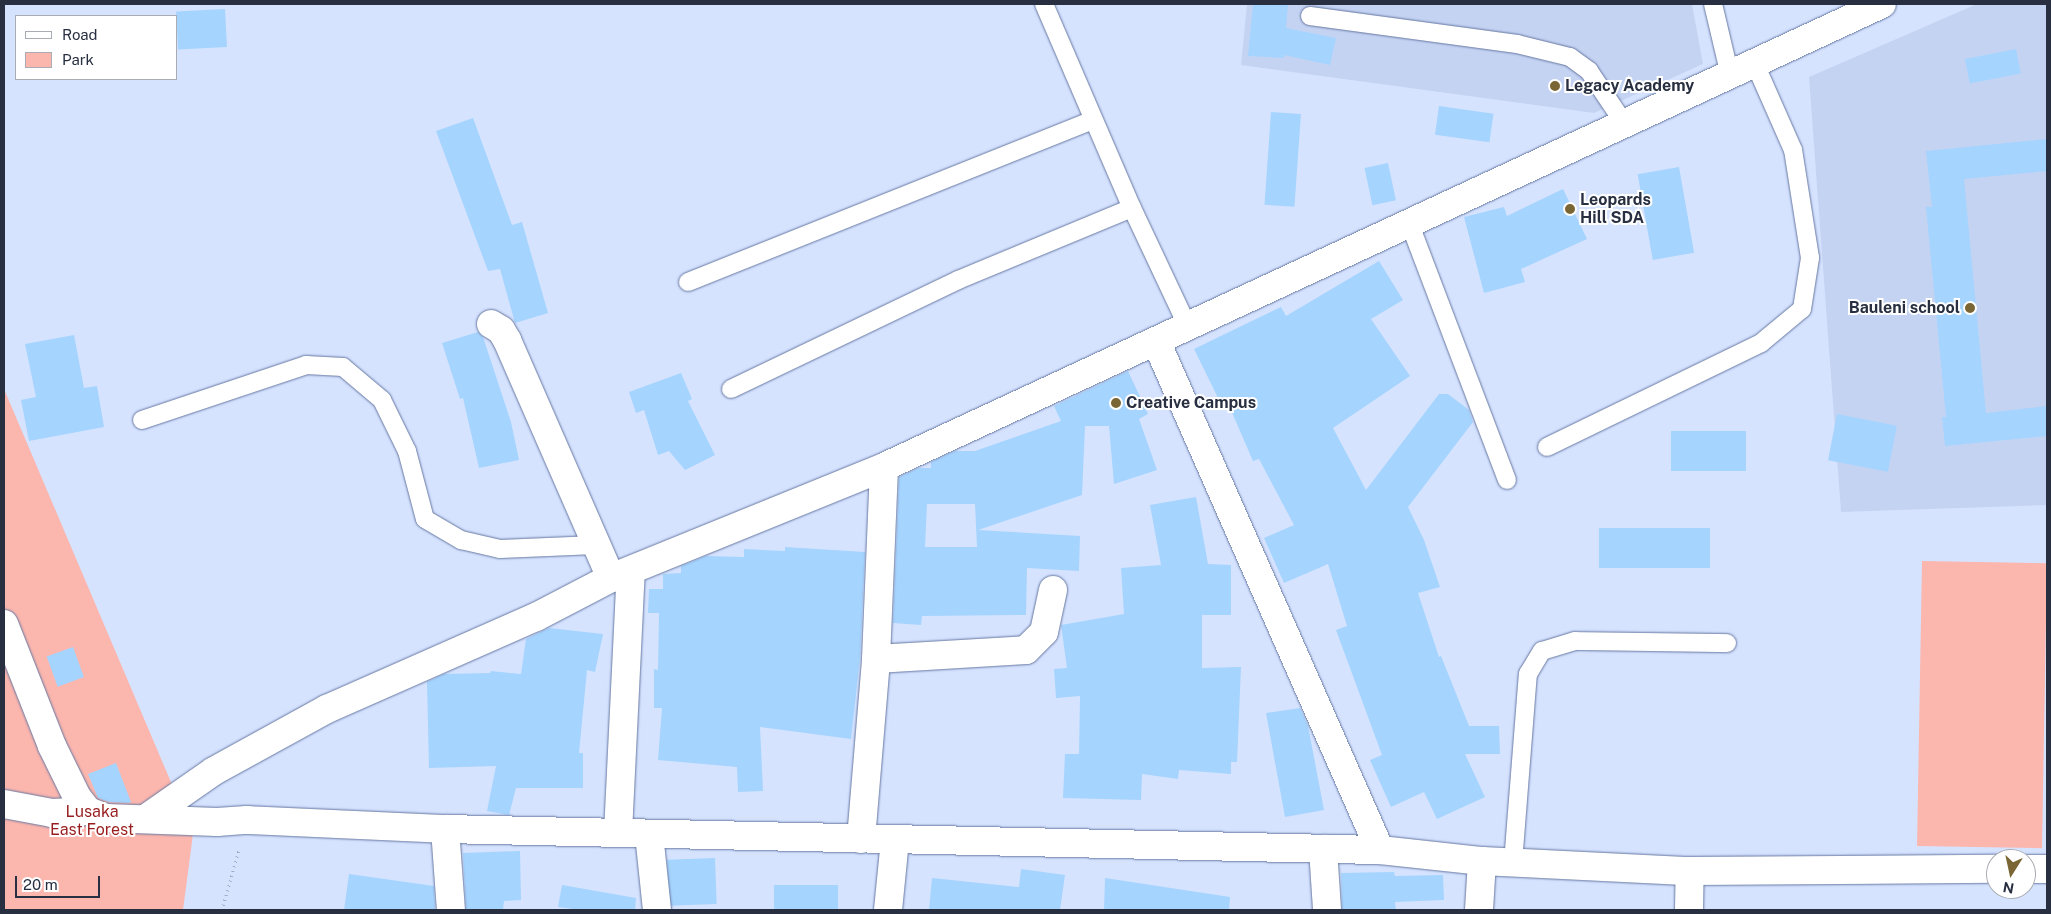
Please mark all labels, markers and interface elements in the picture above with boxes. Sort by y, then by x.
legend [15,15,178,80]
text: Road [62,26,98,43]
text: Park [62,51,94,68]
place label: Legacy Academy [1565,76,1694,96]
marker: Legacy Academy [1549,80,1561,92]
place label: Leopards Hill SDA [1580,190,1651,228]
marker: Leopards Hill SDA [1564,203,1576,215]
place label: Bauleni school [1849,298,1960,318]
marker: Bauleni school [1964,302,1976,314]
place label: Creative Campus [1126,393,1256,413]
marker: Creative Campus [1110,397,1122,409]
park label: Lusaka East Forest [50,802,134,840]
north arrow [1986,849,2036,899]
scale bar [18,866,102,898]
text: 20 m [23,876,58,893]
text: N [2002,879,2015,897]

